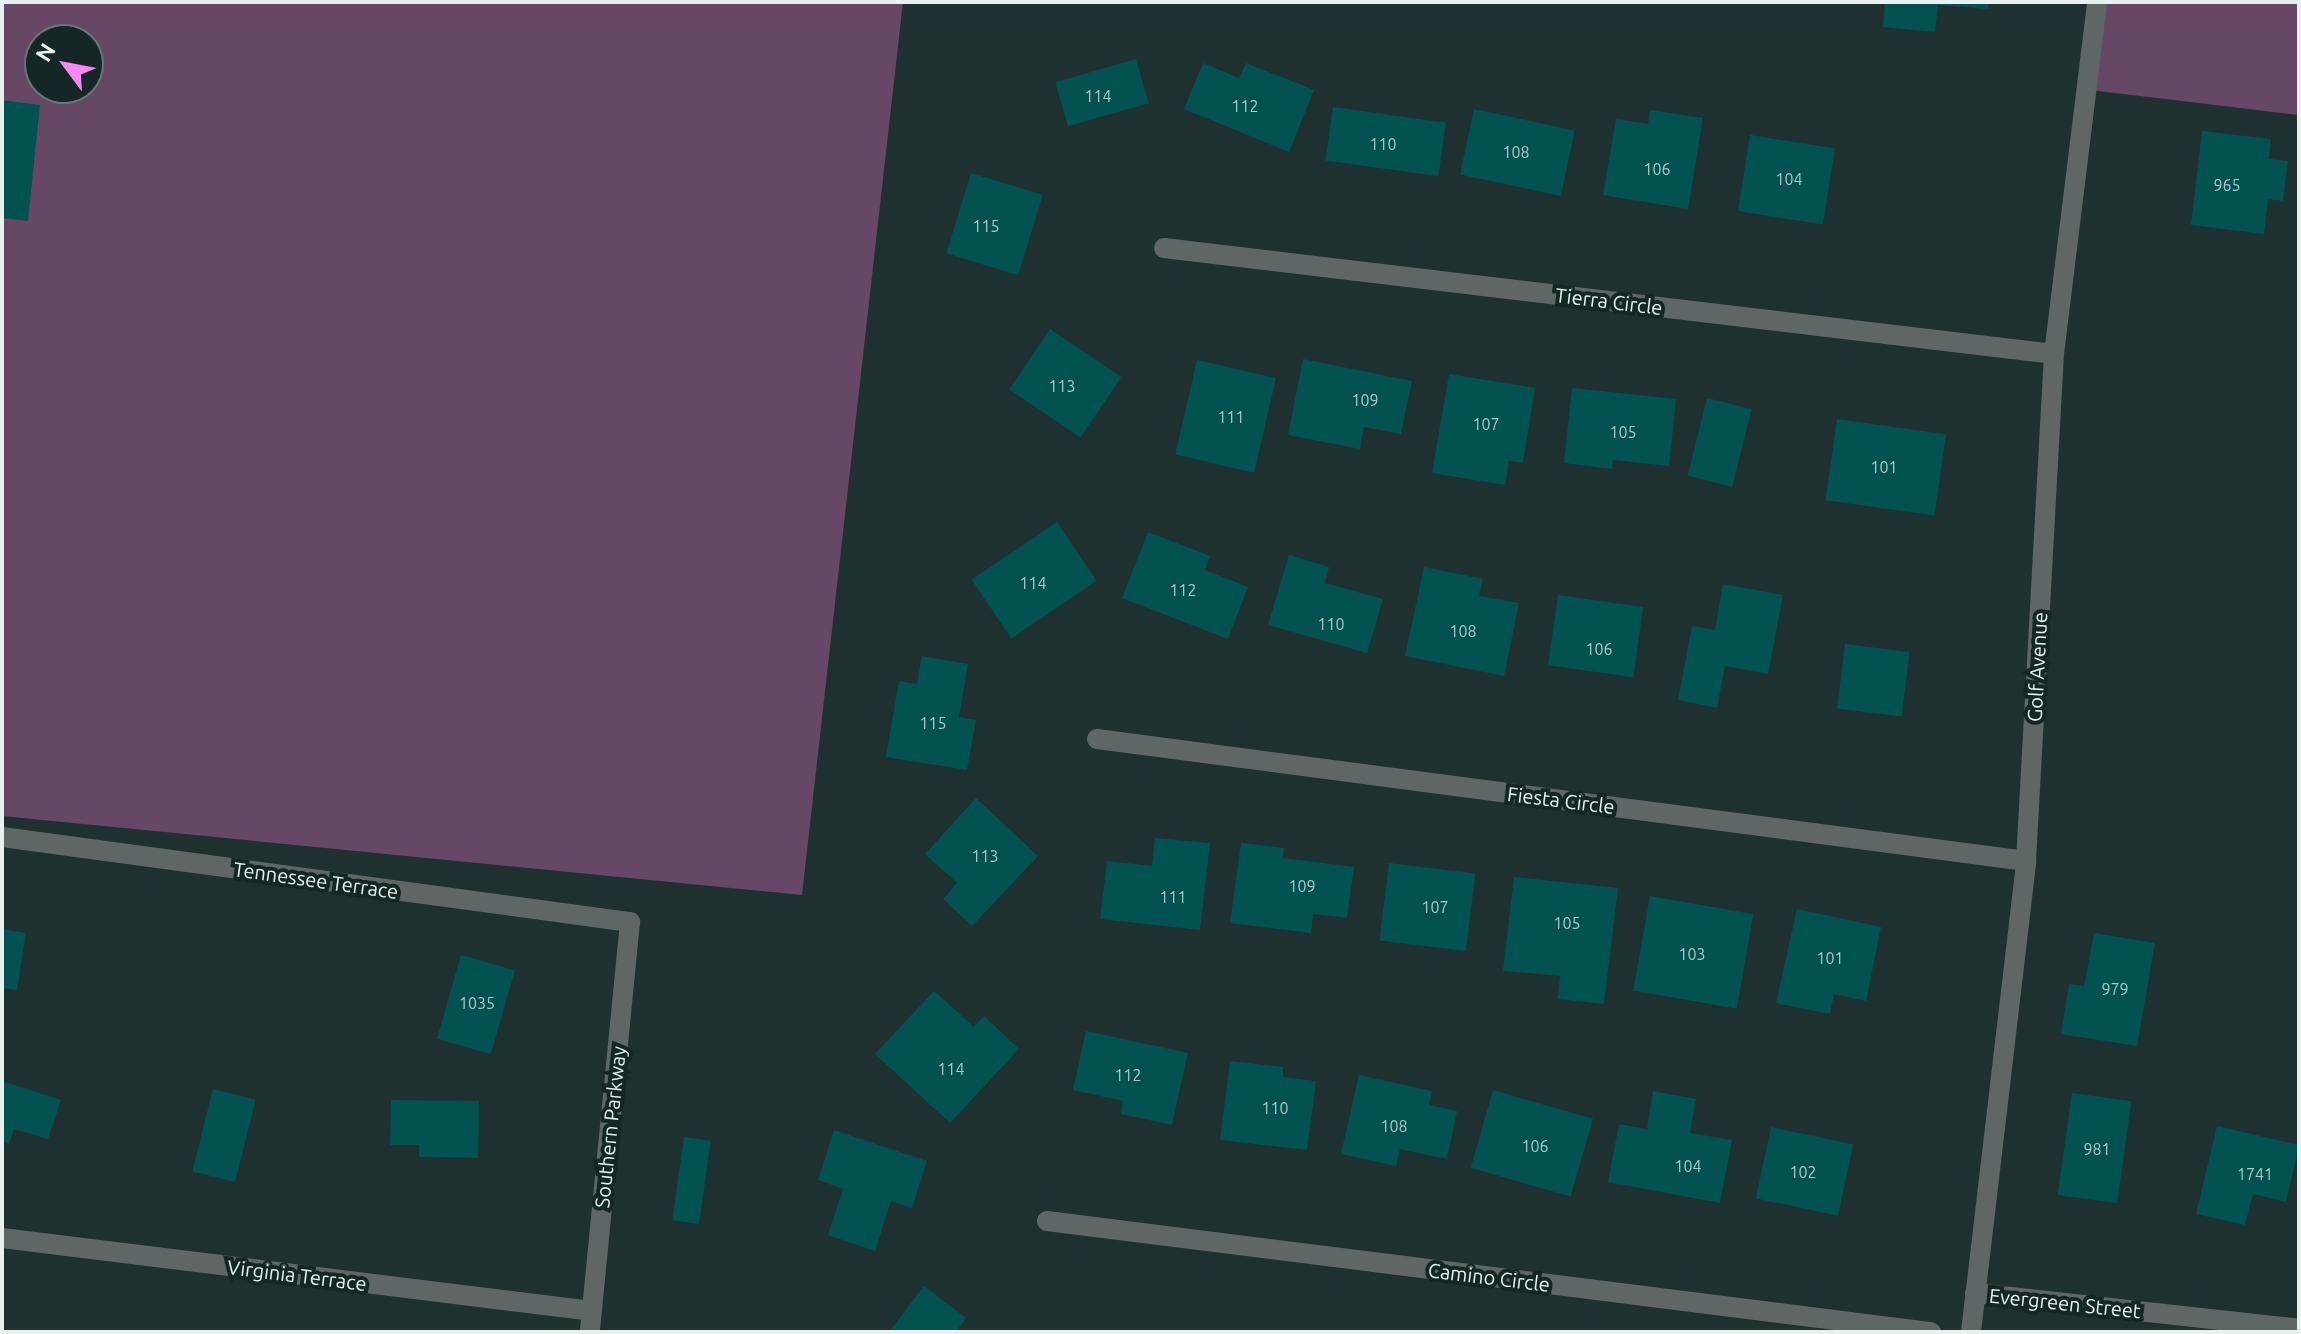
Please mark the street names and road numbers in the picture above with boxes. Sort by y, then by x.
street label: Tierra Circle [1554,283,1664,319]
street label: Golf Avenue [2022,612,2052,722]
street label: Fiesta Circle [1506,782,1616,818]
street label: Tennessee Terrace [232,857,400,903]
street label: Southern Parkway [590,1045,630,1209]
street label: Virginia Terrace [226,1255,368,1295]
street label: Camino Circle [1427,1258,1551,1296]
street label: Evergreen Street [1988,1283,2142,1323]

